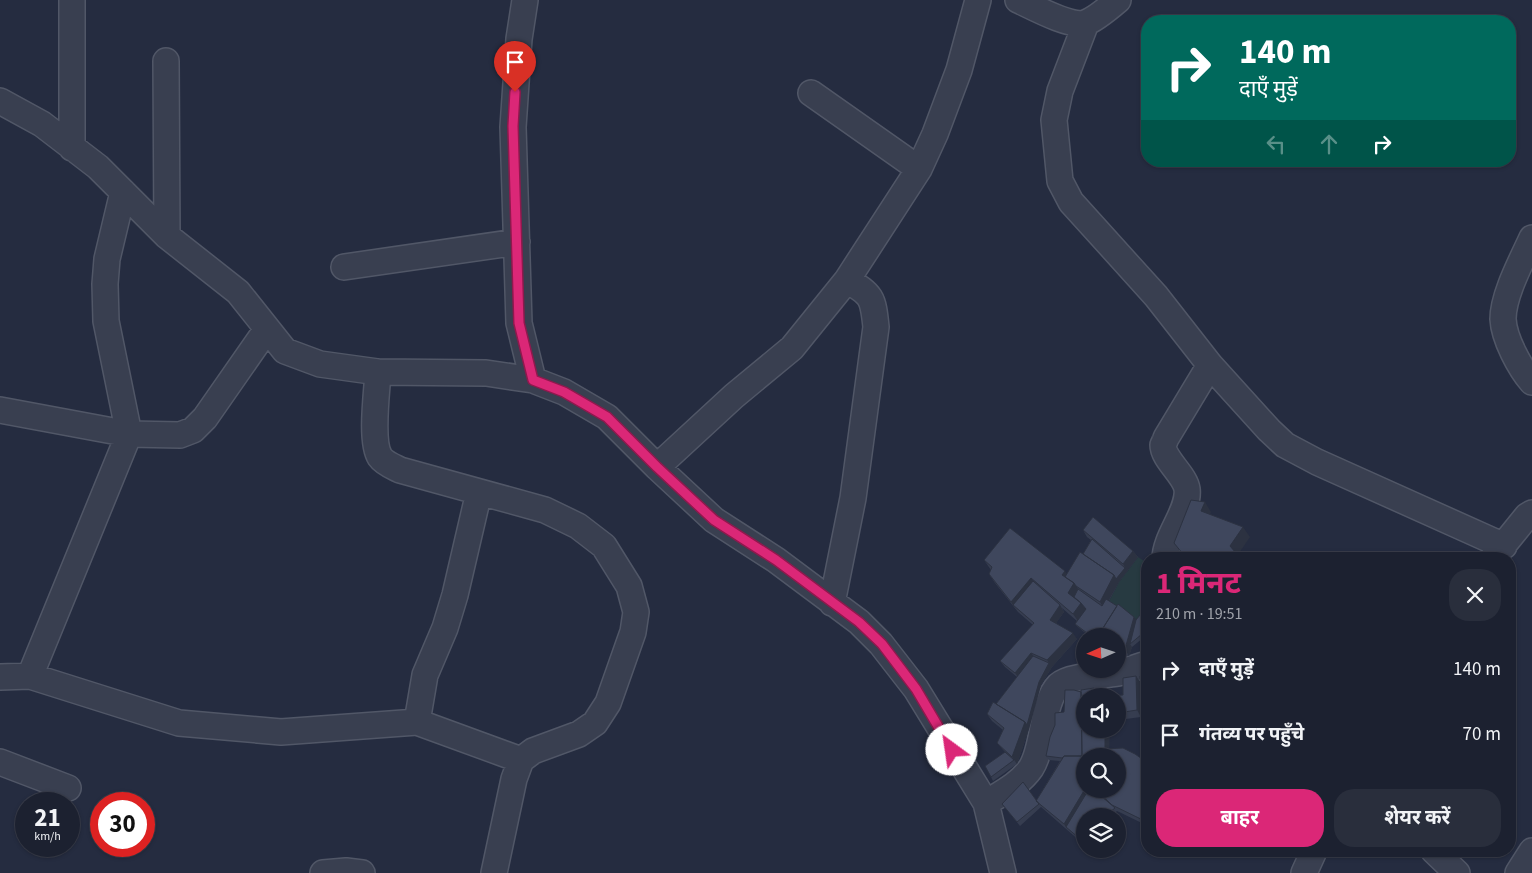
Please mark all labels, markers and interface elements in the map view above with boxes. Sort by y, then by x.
text: 140 m [1239,27,1331,77]
icon: right [1156,35,1221,100]
pin [494,41,536,92]
icon: arrive [501,48,529,76]
text: दाएँ मुड़ें [1239,73,1298,105]
icon: left [1262,130,1290,158]
icon: ahead [1315,130,1343,158]
icon: right [1368,130,1396,158]
text: 1 मिनट [1156,562,1241,605]
button: close [1449,569,1501,621]
text: 210 m · 19:51 [1156,603,1243,625]
north arrow [1076,628,1126,678]
map controls [1076,628,1126,858]
icon: right [1156,656,1184,684]
text: दाएँ मुड़ें [1199,656,1254,683]
text: 140 m [1453,656,1501,683]
button: sound [1076,688,1126,738]
icon: arrive [1156,721,1184,749]
text: गंतव्य पर पहुँचे [1199,721,1304,748]
text: 70 m [1463,721,1501,748]
position arrow [925,723,977,775]
button: search [1076,748,1126,798]
button: बाहर [1156,789,1324,847]
button: शेयर करें [1334,789,1501,847]
speed limit sign: 30 [90,792,155,857]
text: 21 [34,800,61,836]
button: layers [1076,808,1126,858]
text: km/h [34,828,61,845]

